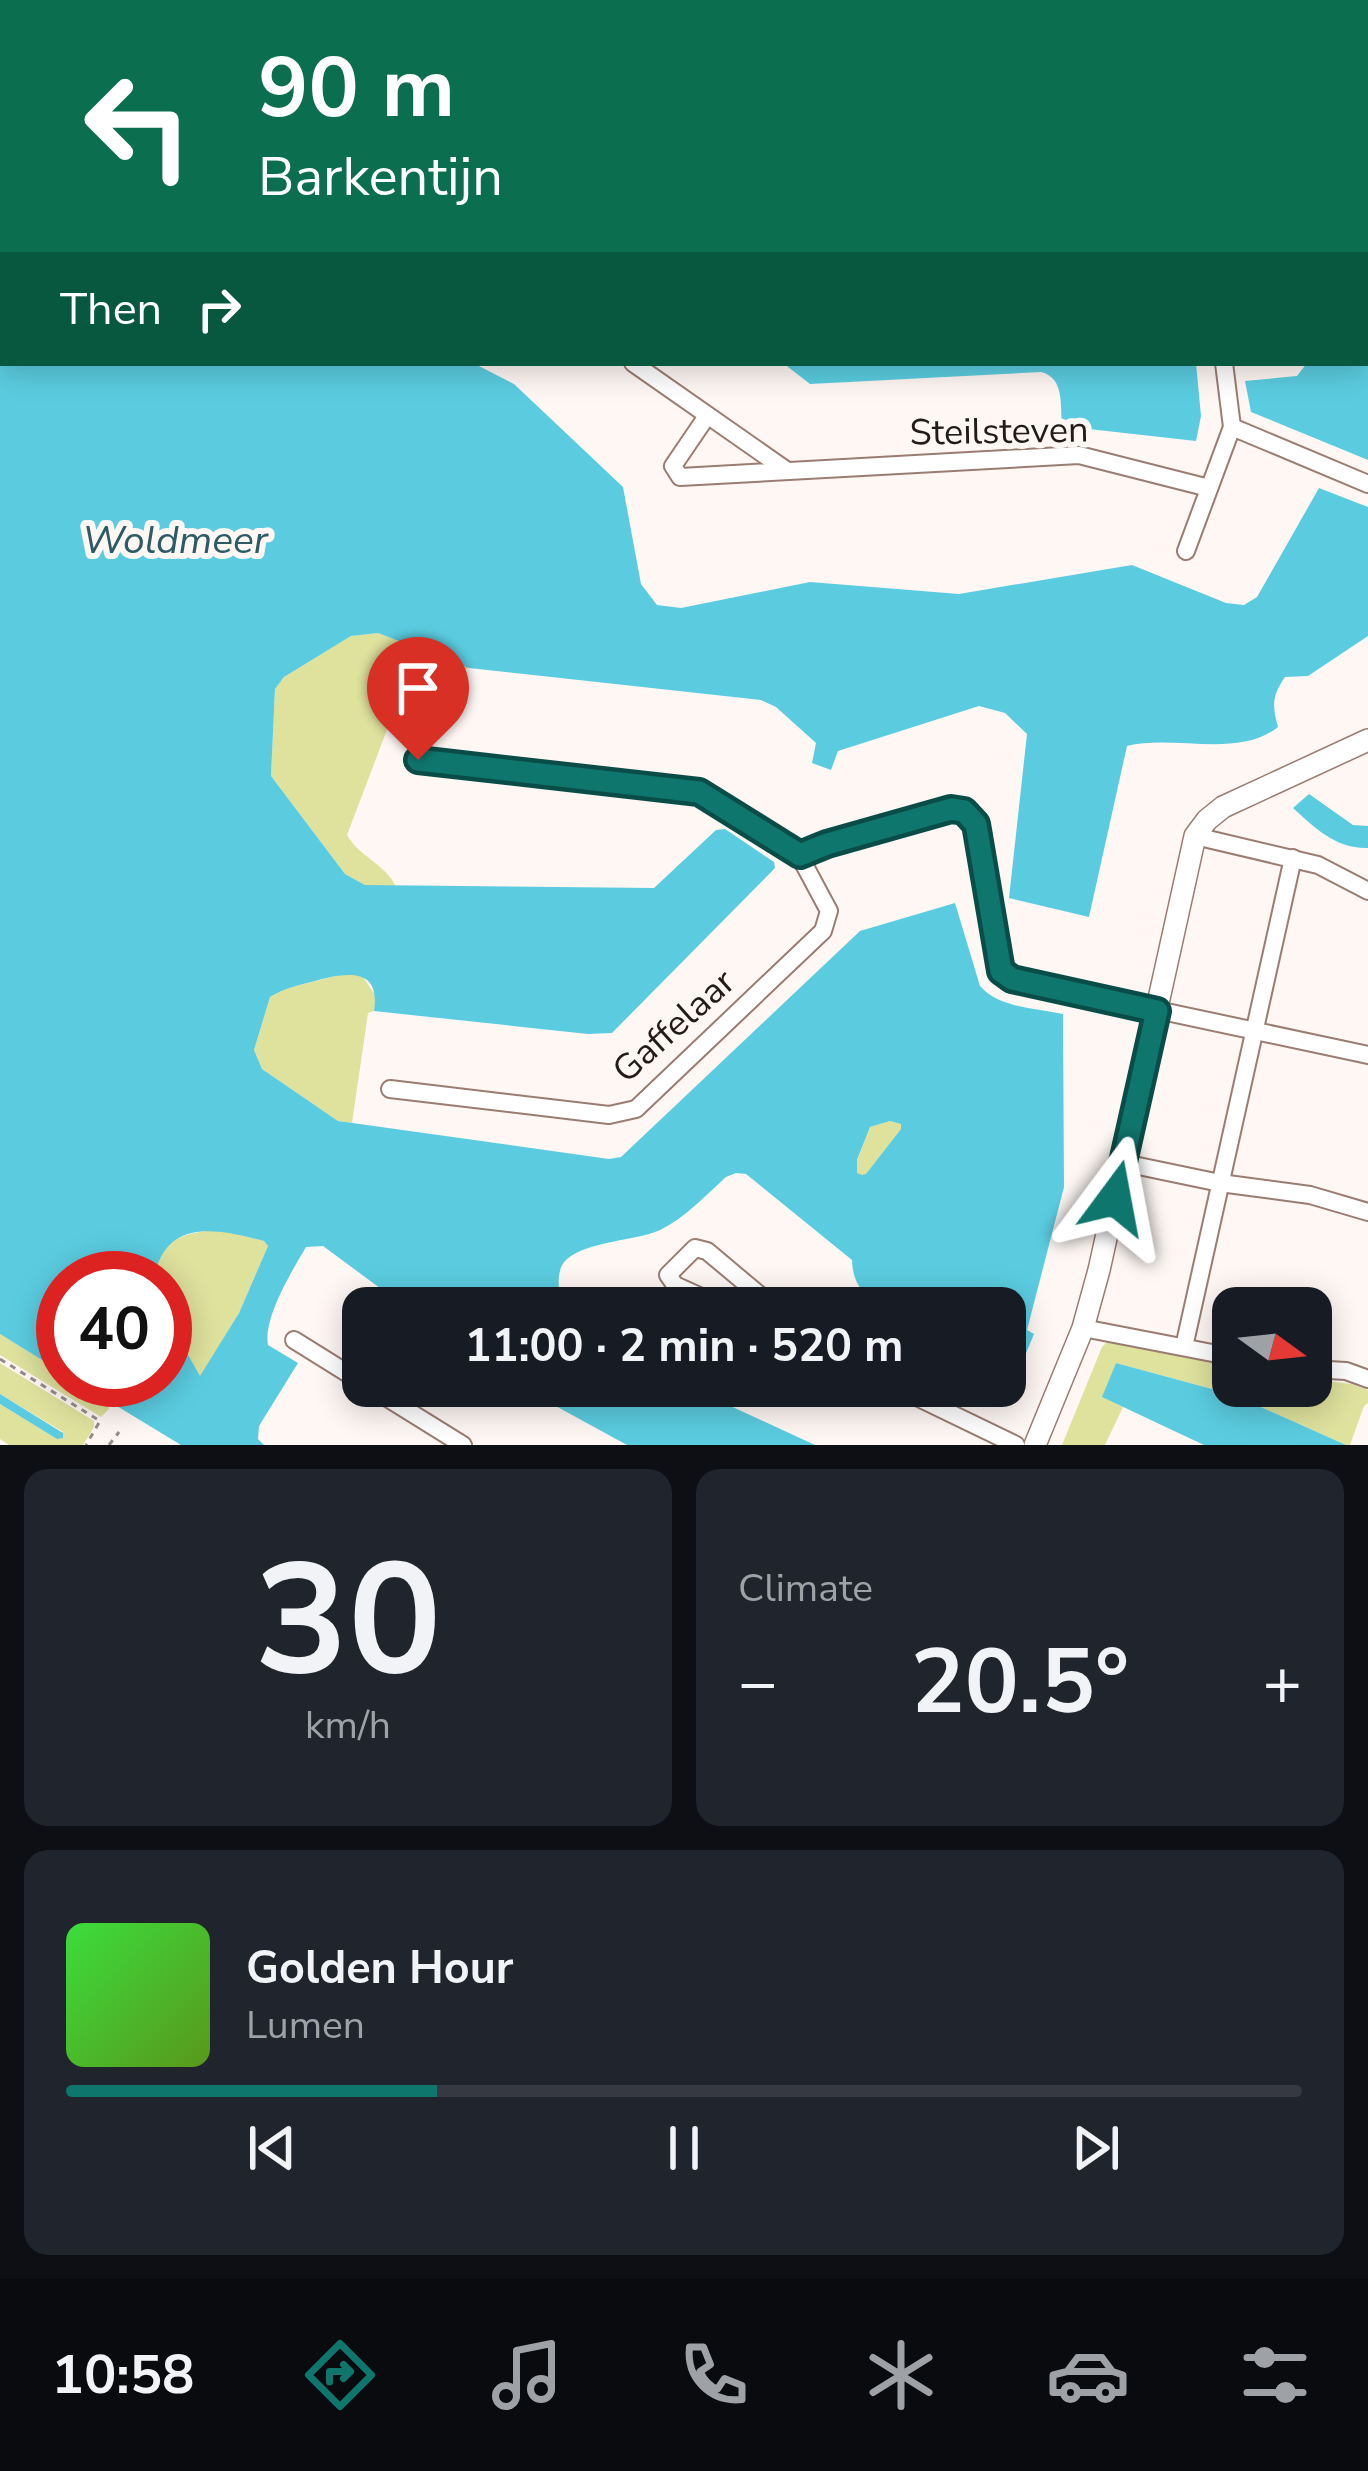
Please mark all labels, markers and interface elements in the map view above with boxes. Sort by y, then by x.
text: 90 m [258,31,455,146]
icon: left [60,48,216,204]
text: Barkentijn [258,140,503,214]
icon: right [186,276,252,342]
text: Then [60,279,162,340]
street label: Steilsteven [909,405,1089,458]
water label: Woldmeer [82,514,269,567]
pin [367,637,469,760]
icon: arrive [385,655,451,721]
street label: Gaffelaar [602,958,746,1094]
position arrow [1052,1135,1178,1261]
speed limit sign: 40 [36,1251,192,1407]
north arrow [1212,1287,1332,1407]
map controls [1212,1287,1332,1407]
text: 11:00 · 2 min · 520 m [464,1316,904,1377]
text: 30 [254,1514,442,1727]
text: Climate [738,1562,873,1615]
text: 20.5° [911,1621,1129,1744]
text: − [738,1638,778,1728]
text: + [1262,1638,1302,1728]
text: km/h [305,1699,391,1752]
text: Golden Hour [246,1938,513,1999]
text: Lumen [246,1999,365,2052]
icon: previous [239,2115,305,2181]
icon: pause [651,2115,717,2181]
icon: next [1063,2115,1129,2181]
icon: directions [298,2333,382,2417]
icon: music [485,2333,569,2417]
icon: phone [672,2333,756,2417]
icon: climate [859,2333,943,2417]
icon: car [1046,2333,1130,2417]
icon: filters [1233,2333,1317,2417]
text: 10:58 [52,2338,195,2412]

